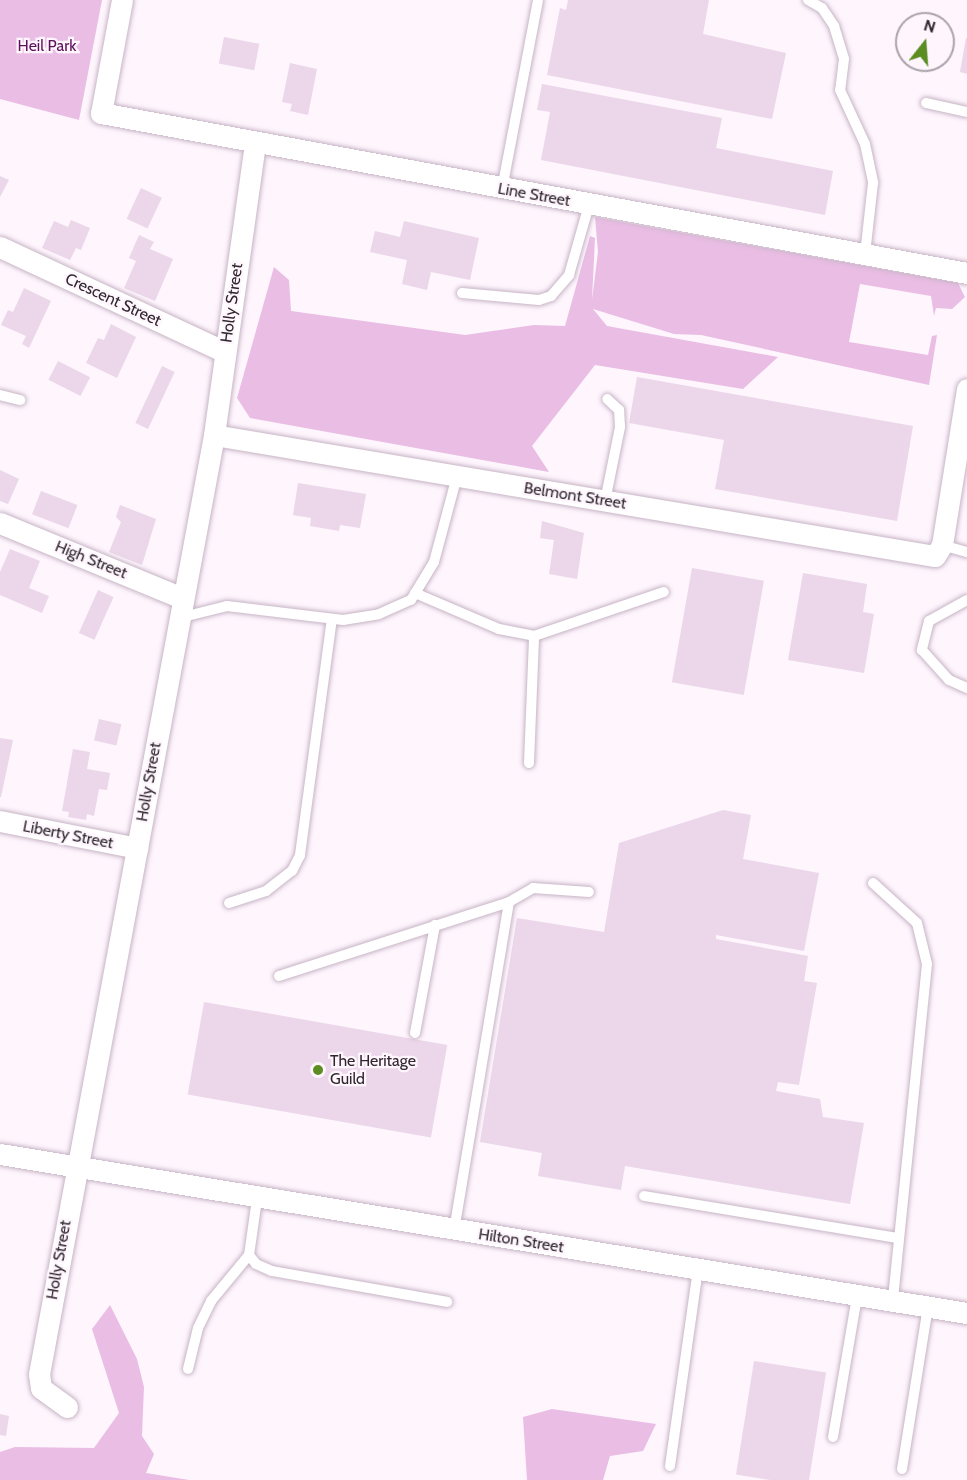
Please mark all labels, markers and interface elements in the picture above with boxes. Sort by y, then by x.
north arrow [895,12,955,72]
text: N [922,15,938,37]
park label: Heil Park [18,36,76,56]
street label: Line Street [496,179,572,211]
street label: Holly Street [217,262,247,344]
street label: Crescent Street [62,269,164,331]
street label: Belmont Street [522,478,628,514]
street label: High Street [52,537,130,583]
street label: Holly Street [133,741,165,823]
street label: Liberty Street [21,817,115,853]
place label: The Heritage Guild [330,1051,416,1089]
marker: The Heritage Guild [311,1063,325,1077]
street label: Holly Street [43,1219,75,1301]
street label: Hilton Street [477,1225,565,1257]

